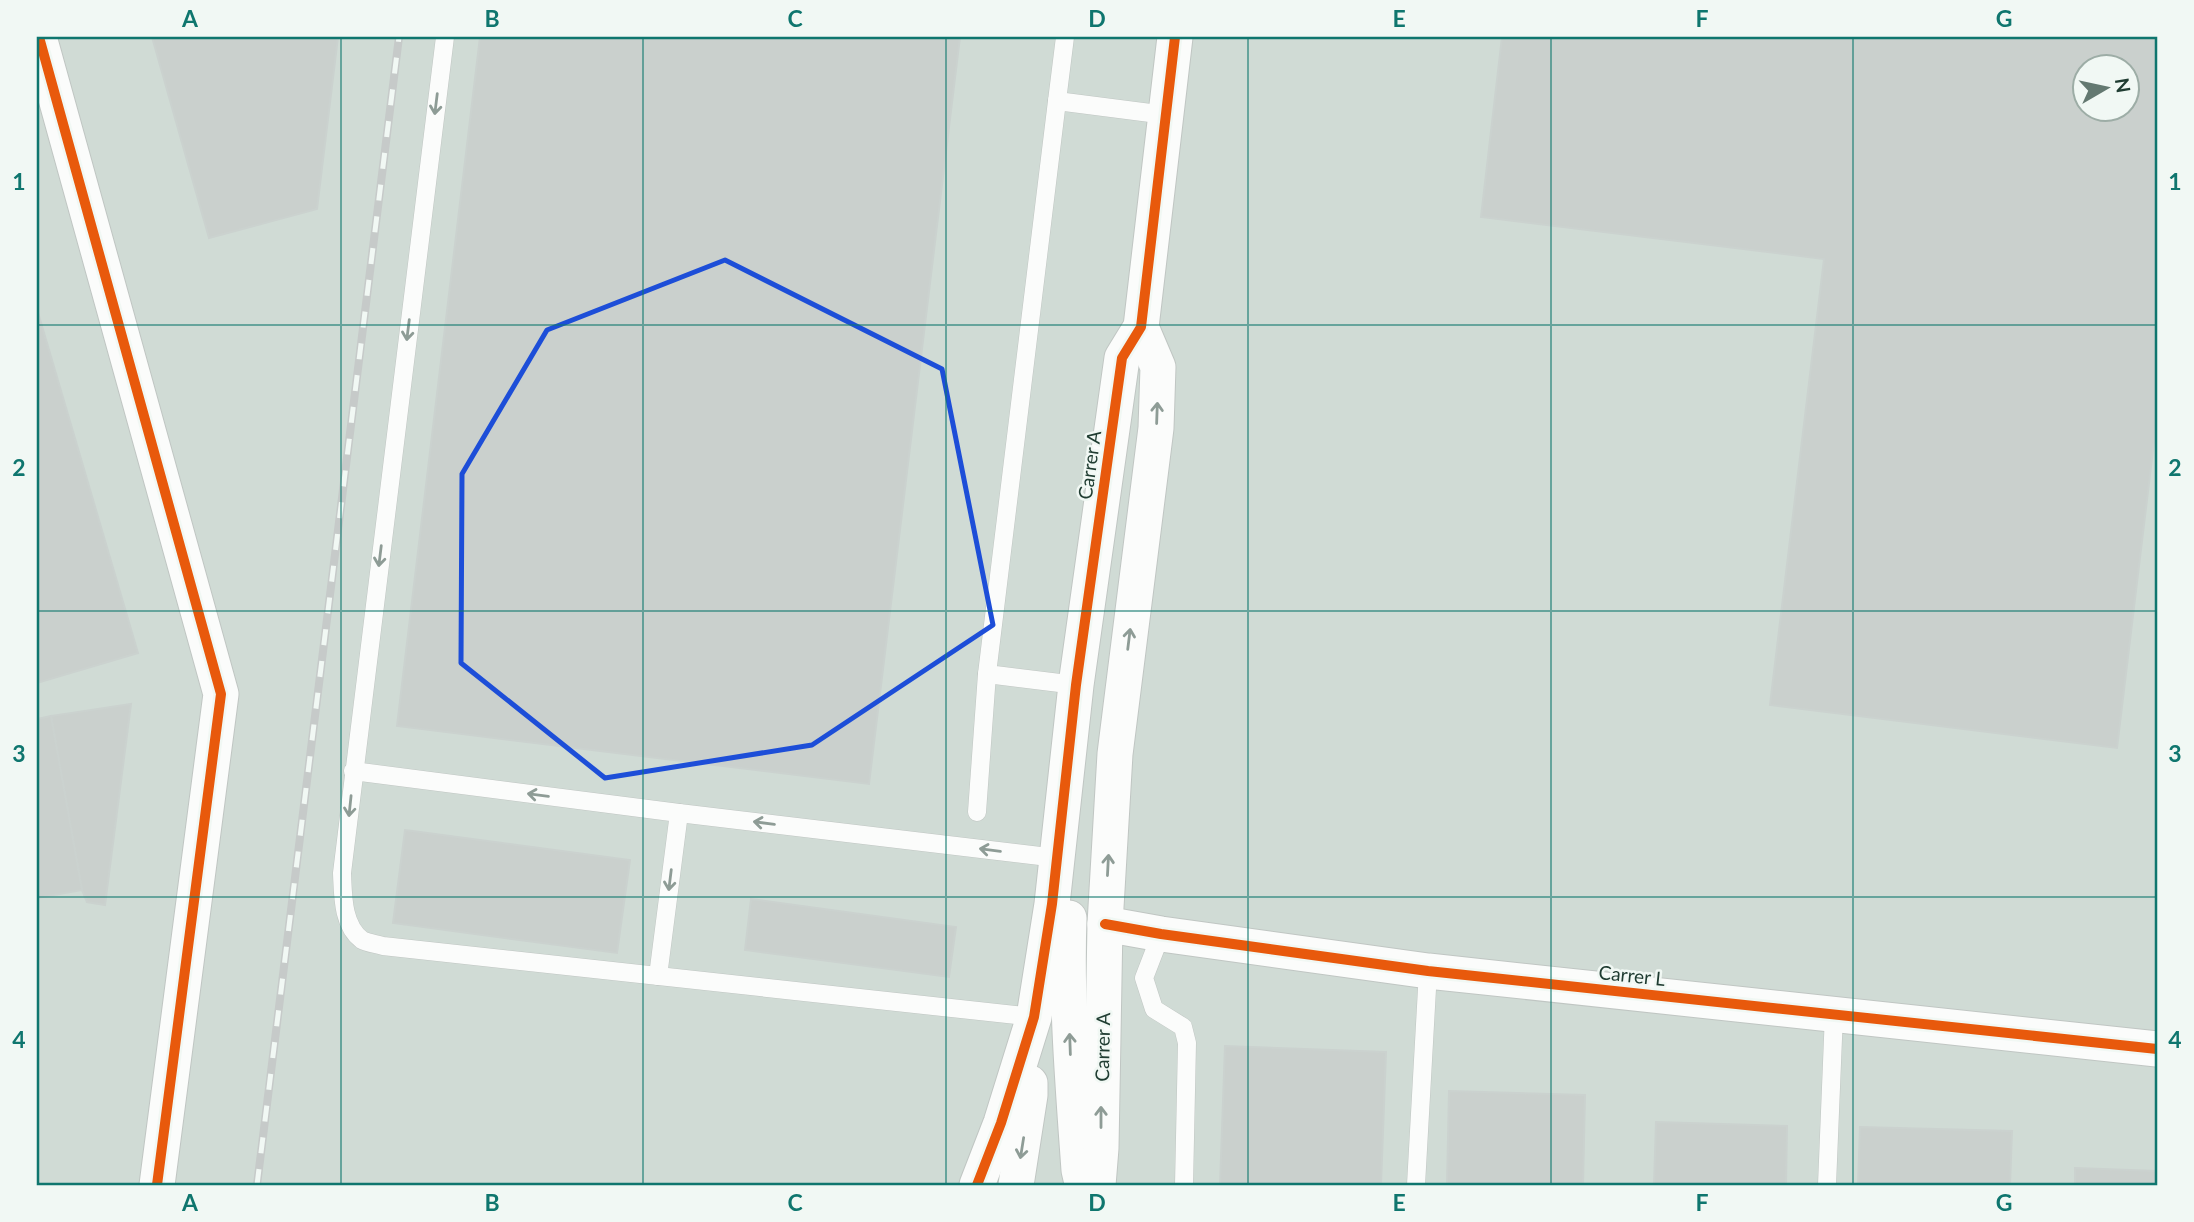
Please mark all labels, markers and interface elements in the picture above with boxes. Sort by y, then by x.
text: A [181,4,199,32]
text: B [484,4,500,32]
text: C [787,4,803,32]
text: D [1088,4,1106,32]
text: E [1392,4,1406,32]
text: F [1695,4,1709,32]
text: G [1996,4,2012,32]
north arrow [2072,52,2142,122]
text: N [2111,76,2136,94]
one-way arrow [430,93,443,115]
text: 1 [12,167,26,195]
text: 1 [2168,167,2182,195]
one-way arrow [402,318,415,341]
one-way arrow [1150,402,1163,425]
street label: Carrer A [1073,429,1105,501]
text: 2 [12,453,26,481]
text: 2 [2168,453,2182,481]
one-way arrow [374,544,387,567]
one-way arrow [1123,628,1136,651]
text: 3 [12,739,26,767]
text: 3 [2168,739,2182,767]
one-way arrow [527,788,550,801]
one-way arrow [343,794,356,817]
one-way arrow [753,816,775,829]
one-way arrow [979,843,1001,856]
one-way arrow [1102,854,1115,877]
one-way arrow [664,869,677,891]
street label: Carrer L [1598,960,1667,990]
street label: Carrer A [1090,1012,1114,1082]
text: 4 [12,1025,26,1053]
text: 4 [2168,1025,2182,1053]
one-way arrow [1064,1033,1077,1056]
one-way arrow [1094,1106,1108,1129]
one-way arrow [1015,1136,1028,1158]
text: A [181,1188,199,1216]
text: B [484,1188,500,1216]
text: C [787,1188,803,1216]
text: D [1088,1188,1106,1216]
text: E [1392,1188,1406,1216]
text: F [1695,1188,1709,1216]
text: G [1996,1188,2012,1216]

